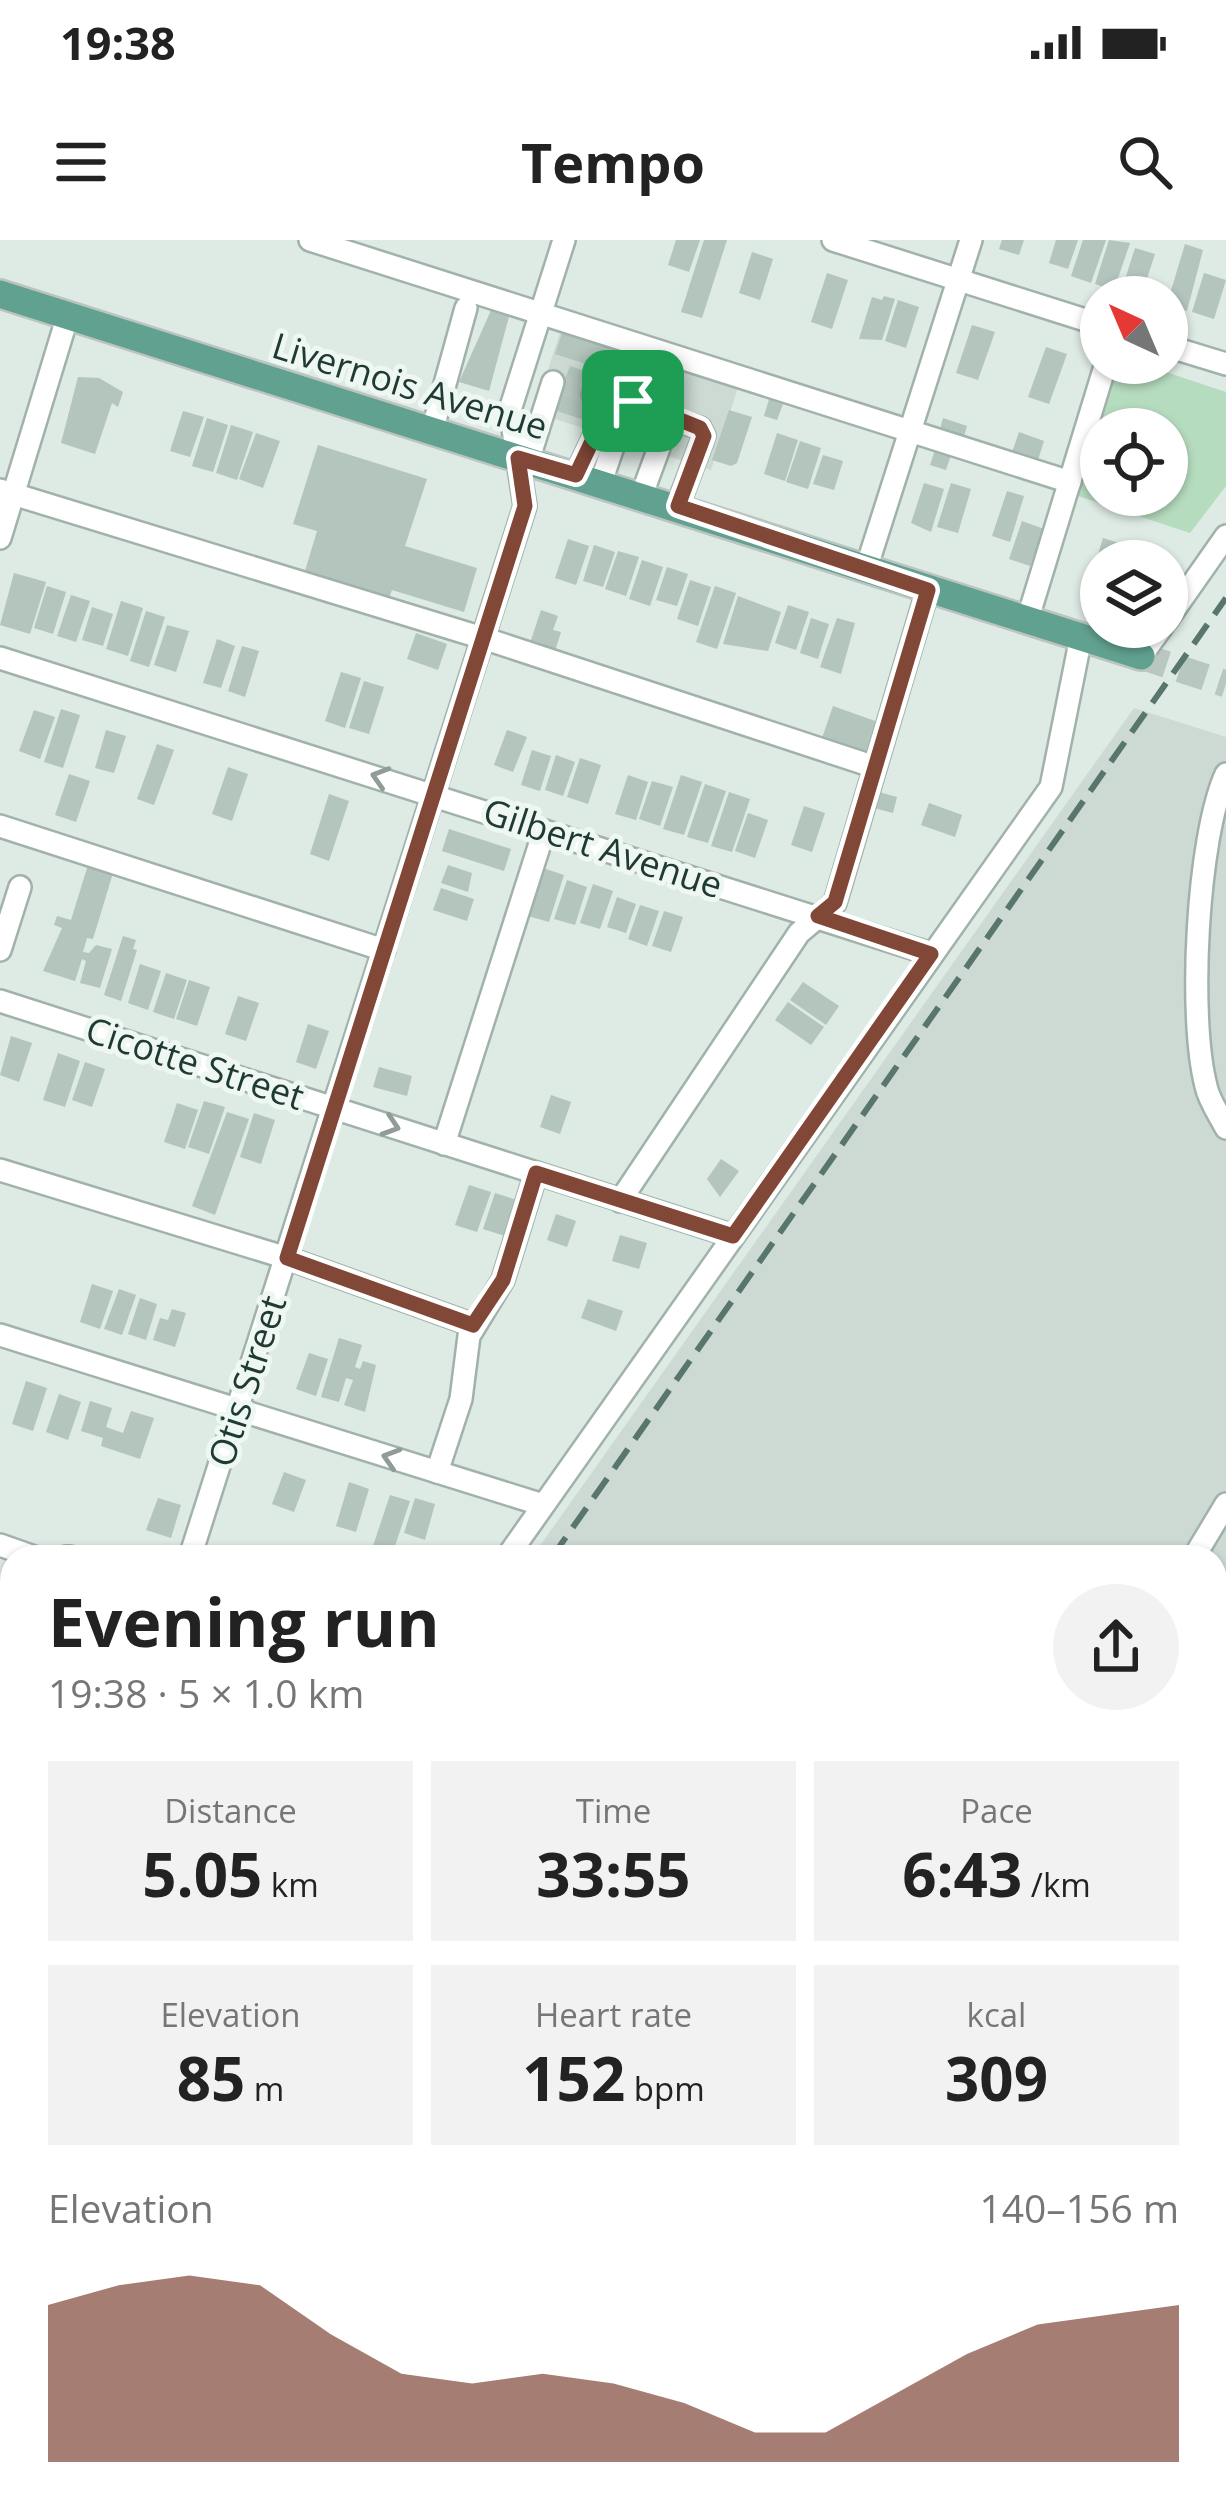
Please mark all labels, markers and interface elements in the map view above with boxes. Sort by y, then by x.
text: 19:38 [60,12,176,73]
text: Tempo [521,125,705,199]
icon: menu [48,129,114,195]
icon: search [1112,129,1178,195]
north arrow [1080,276,1188,384]
map controls [1080,276,1188,648]
street label: Livernois Avenue [266,320,554,451]
pin [582,350,684,452]
icon: arrive [600,368,666,434]
button: locate [1080,408,1188,516]
button: layers [1080,540,1188,648]
one-way arrow [370,766,391,791]
street label: Gilbert Avenue [477,786,729,909]
street label: Cicotte Street [80,1004,310,1121]
one-way arrow [380,1112,401,1137]
street label: Otis Street [196,1289,297,1473]
one-way arrow [381,1447,402,1472]
text: Evening run [48,1576,440,1666]
button: share [1053,1584,1179,1710]
text: 19:38 · 5 × 1.0 km [48,1666,364,1719]
text: Distance [164,1788,297,1833]
text: Time [576,1788,651,1833]
text: Pace [960,1788,1033,1833]
text: 5.05 [142,1833,262,1915]
text: 33:55 [536,1833,691,1915]
text: 6:43 [902,1833,1022,1915]
text: km [262,1862,319,1907]
text: /km [1022,1862,1091,1907]
text: Elevation [160,1992,301,2037]
text: Heart rate [535,1992,692,2037]
text: kcal [967,1992,1026,2037]
text: 85 [177,2037,245,2119]
text: 152 [522,2037,625,2119]
text: 309 [945,2037,1048,2119]
text: m [245,2066,284,2111]
text: bpm [625,2066,705,2111]
text: Elevation [48,2181,214,2234]
text: 140–156 m [979,2181,1179,2234]

